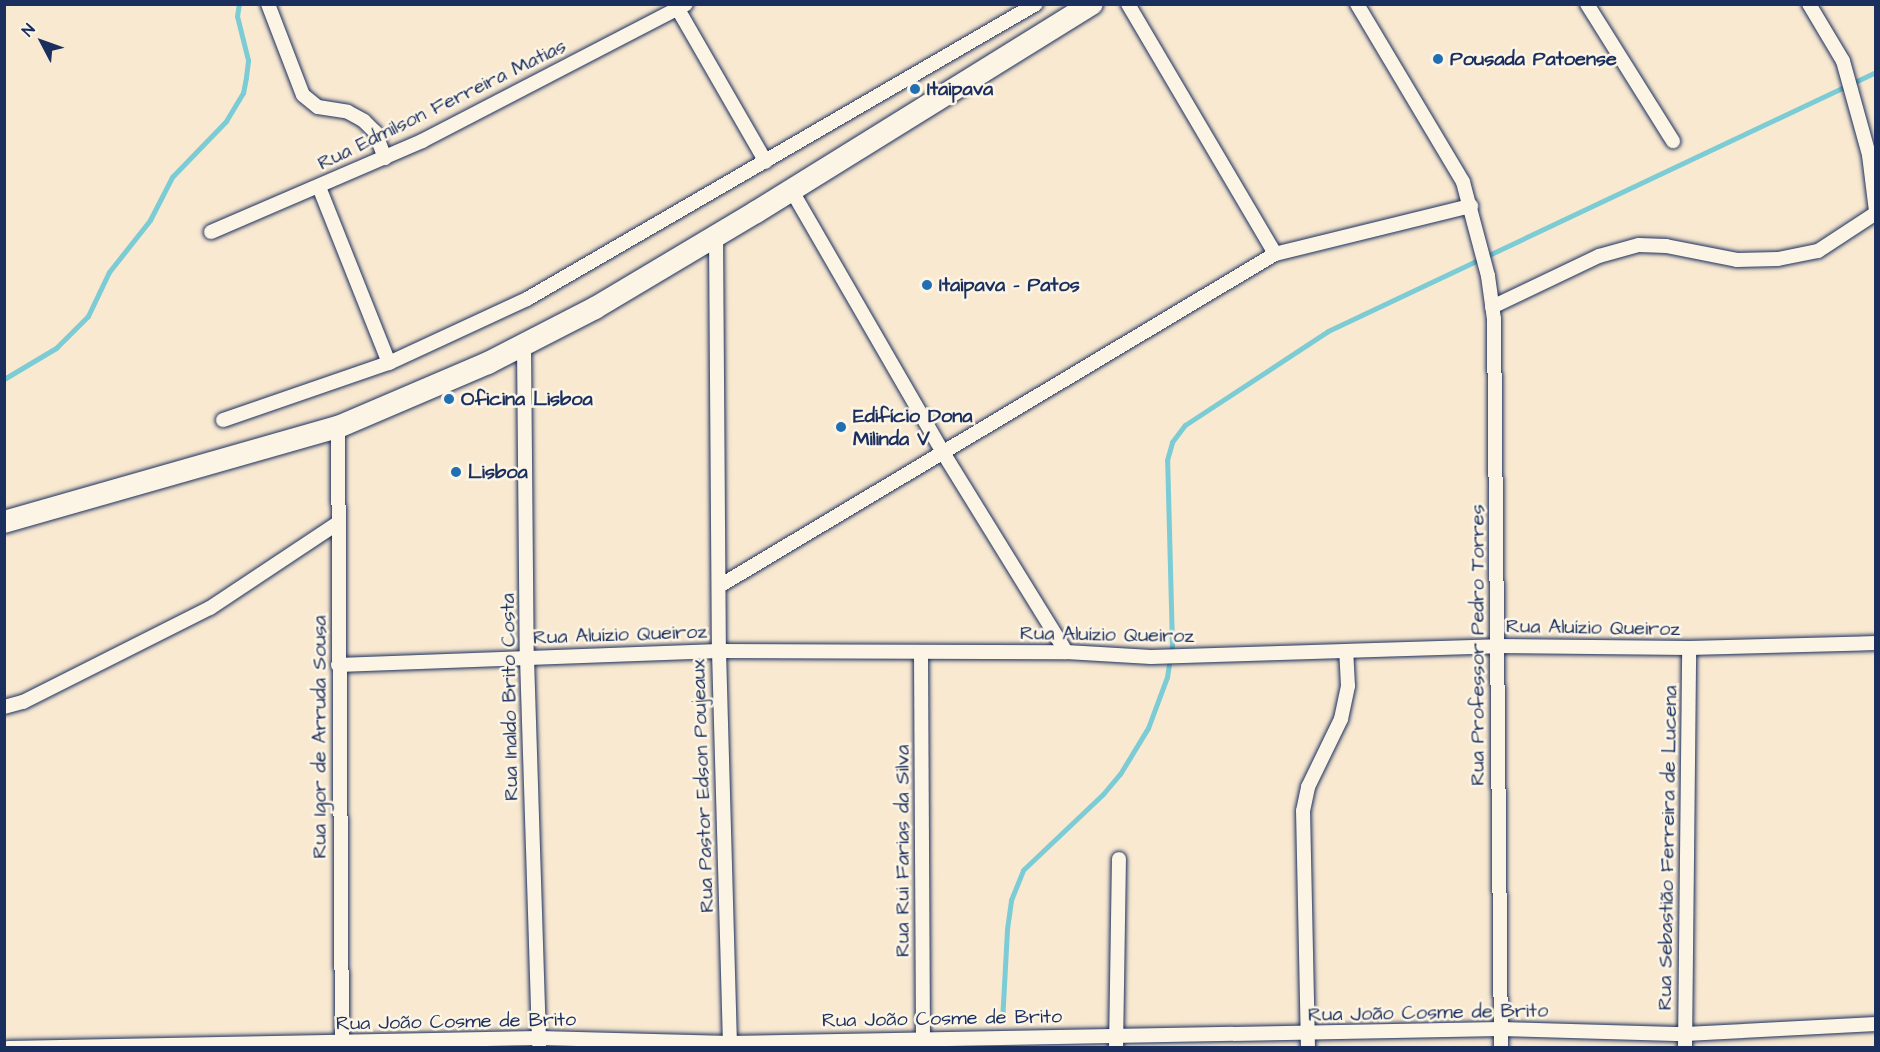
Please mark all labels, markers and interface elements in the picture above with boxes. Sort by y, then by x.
north arrow [12,12,72,72]
text: N [17,19,40,41]
street label: Rua Edmilson Ferreira Matias [314,34,570,176]
place label: Pousada Patoense [1450,47,1617,71]
marker: Pousada Patoense [1431,52,1445,66]
place label: Itaipava [927,77,993,101]
marker: Itaipava [908,82,922,96]
place label: Itaipava - Patos [939,273,1080,297]
marker: Itaipava - Patos [920,278,934,292]
place label: Oficina Lisboa [461,387,593,411]
marker: Oficina Lisboa [442,392,456,406]
place label: Edifício Dona Milinda V [853,404,972,451]
marker: Edifício Dona Milinda V [834,420,848,434]
place label: Lisboa [468,460,528,484]
marker: Lisboa [449,465,463,479]
street label: Rua Professor Pedro Torres [1466,504,1490,786]
street label: Rua Inaldo Brito Costa [496,593,524,801]
street label: Rua Aluízio Queiroz [1506,614,1680,642]
street label: Rua Igor de Arruda Sousa [308,615,332,859]
street label: Rua Aluízio Queiroz [532,620,708,650]
street label: Rua Aluízio Queiroz [1020,621,1194,649]
street label: Rua Pastor Edson Poujeaux [687,659,719,913]
street label: Rua Sebastião Ferreira de Lucena [1653,685,1683,1011]
street label: Rua Rui Farias da Silva [891,745,915,957]
street label: Rua João Cosme de Brito [1308,999,1548,1027]
street label: Rua João Cosme de Brito [822,1005,1062,1033]
street label: Rua João Cosme de Brito [336,1008,576,1036]

